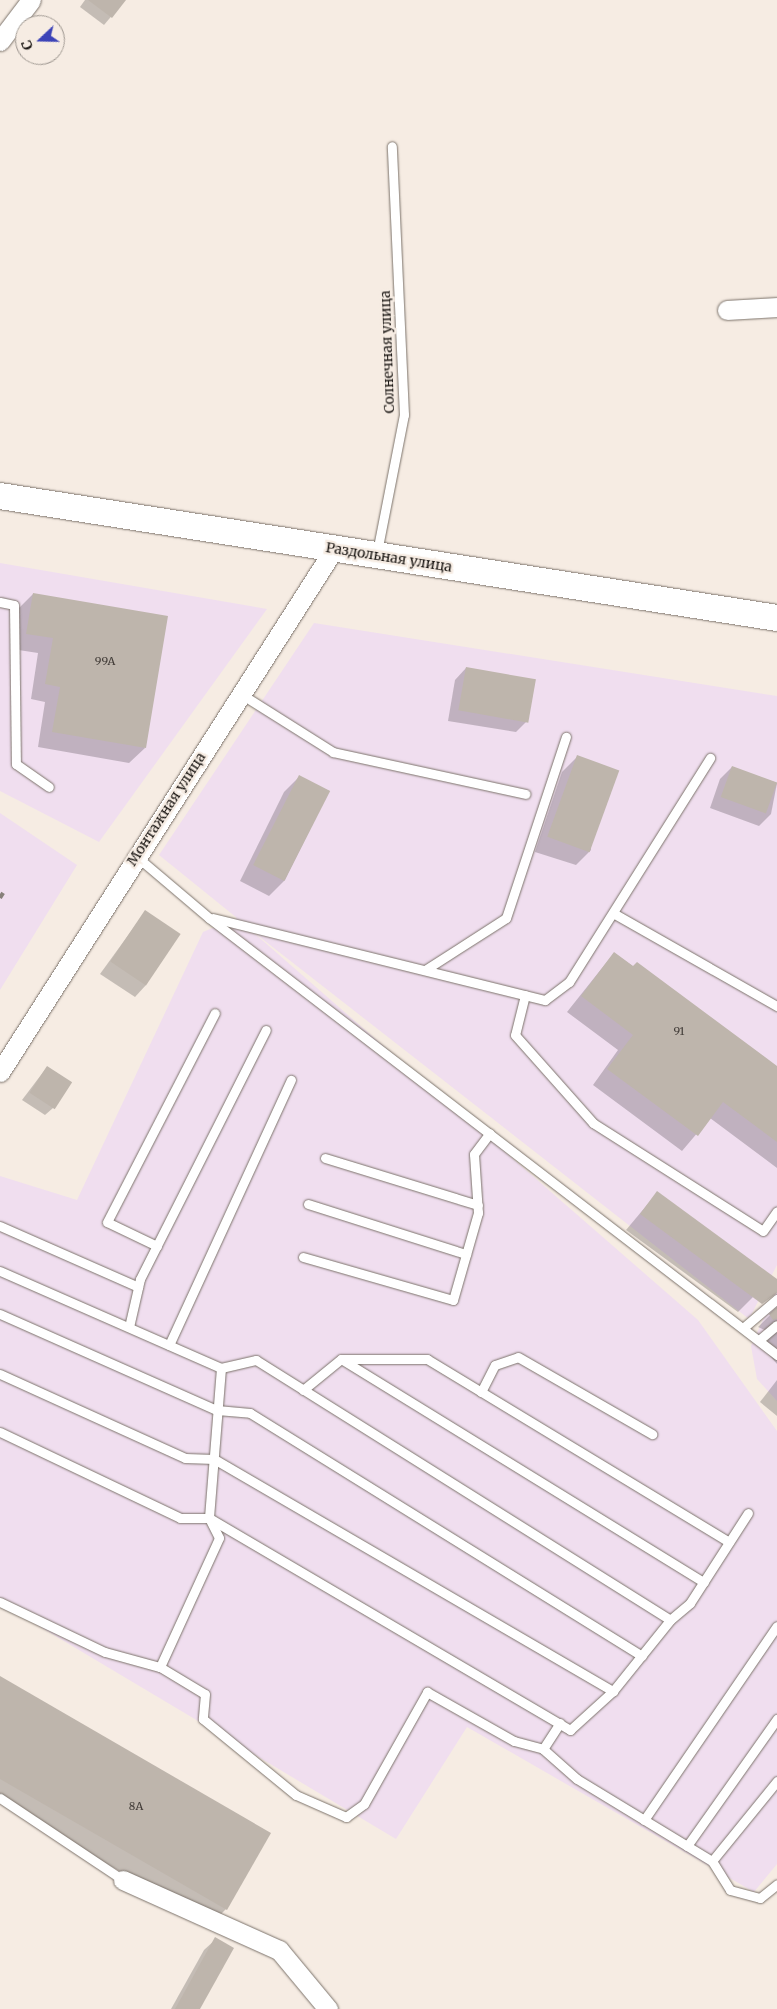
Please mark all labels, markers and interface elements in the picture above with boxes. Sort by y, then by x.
north arrow [15,15,65,65]
text: С [17,37,37,53]
street label: Солнечная улица [376,290,398,414]
street label: Раздольная улица [325,539,453,575]
house number: 99А [95,654,115,668]
street label: Монтажная улица [123,749,209,869]
house number: 91 [673,1024,685,1038]
house number: 8А [129,1799,143,1813]

